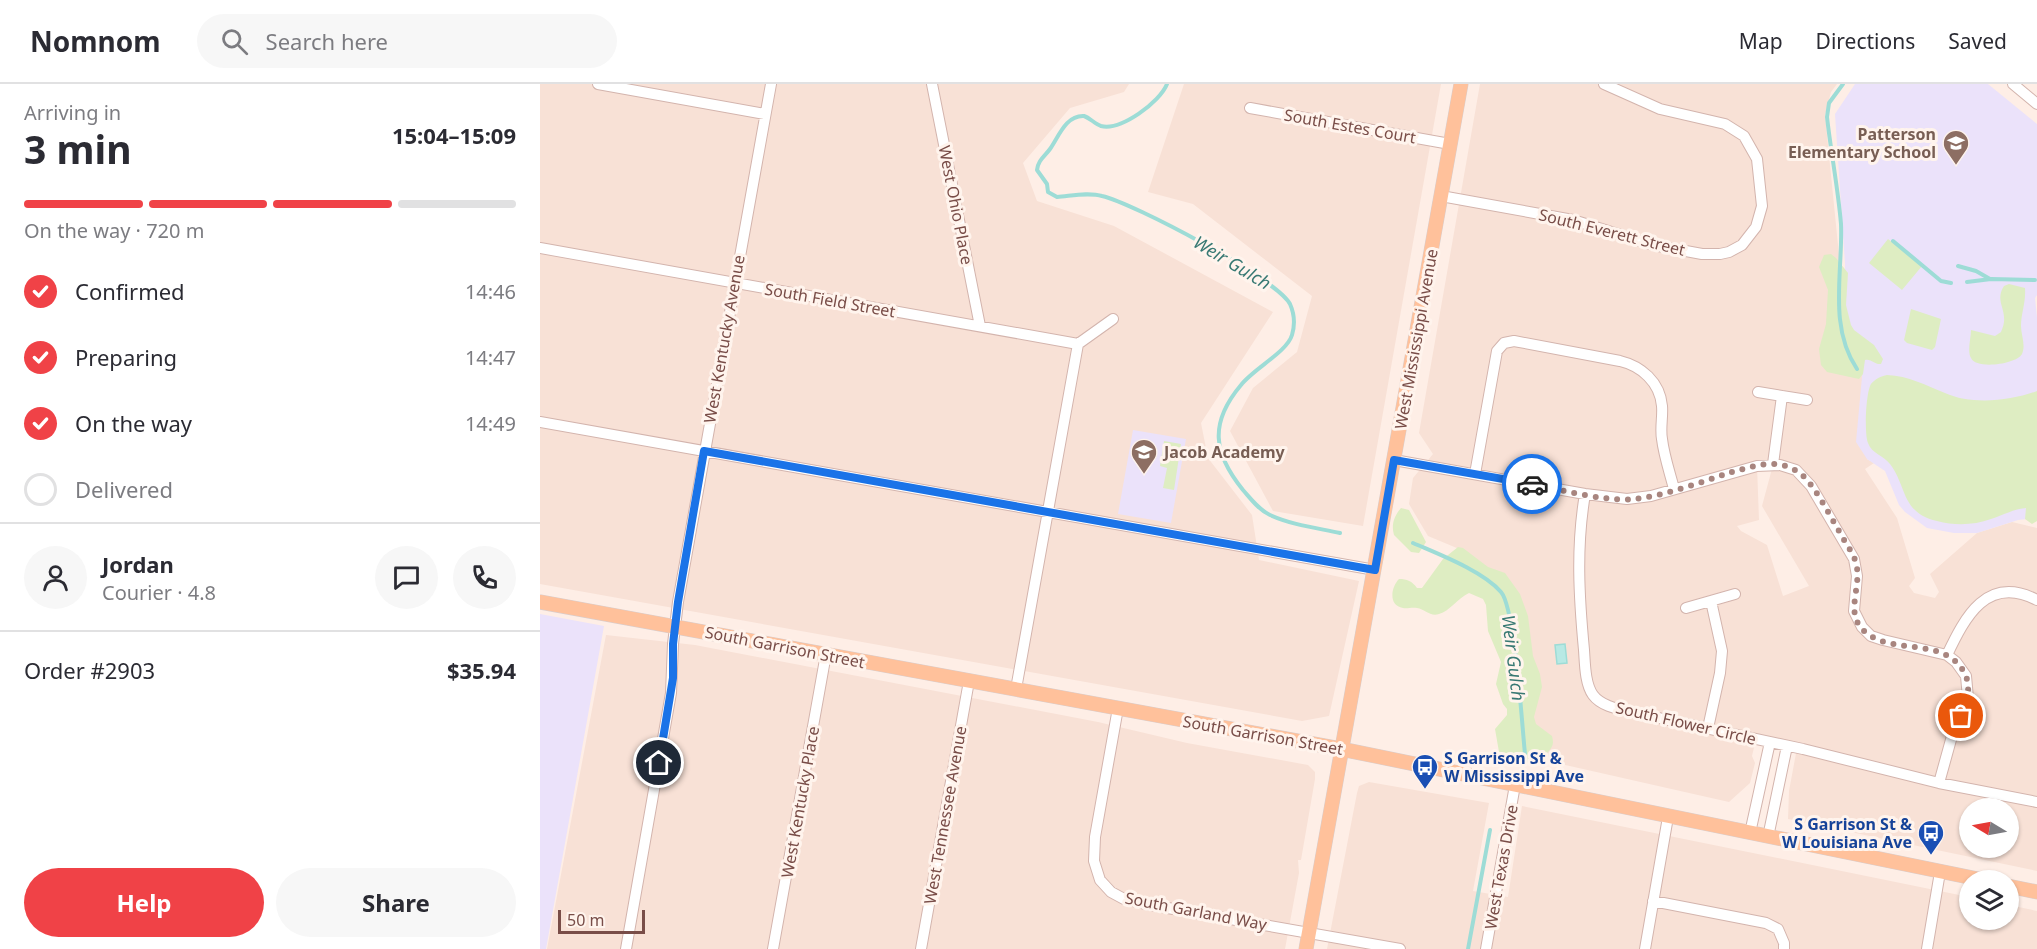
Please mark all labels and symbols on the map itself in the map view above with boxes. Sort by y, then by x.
street label: South Estes Court [1282,104,1418,148]
place label: Patterson Elementary School [1788,123,1936,163]
school or university icon: Patterson Elementary School [1941,128,1971,166]
street label: West Ohio Place [934,143,978,267]
street label: South Everett Street [1537,203,1688,261]
water label: Weir Gulch [1189,230,1276,295]
street label: West Mississippi Avenue [1389,247,1443,431]
street label: West Kentucky Avenue [698,253,750,425]
street label: South Field Street [763,278,897,322]
school or university icon: Jacob Academy [1129,437,1159,475]
place label: Jacob Academy [1162,441,1286,463]
courier [1502,454,1562,514]
water label: Weir Gulch [1497,614,1531,702]
street label: South Garrison Street [703,621,867,673]
pin [1935,690,1986,741]
street label: South Flower Circle [1614,696,1758,750]
street label: South Garrison Street [1181,710,1345,760]
street label: West Kentucky Place [776,724,824,880]
street label: West Tennessee Avenue [918,724,972,906]
pin [633,737,684,788]
place label: S Garrison St & W Mississippi Ave [1444,747,1584,787]
bus stop icon: S Garrison St & W Mississippi Ave [1410,752,1440,790]
north arrow [1959,798,2019,858]
street label: West Texas Drive [1479,803,1523,931]
place label: S Garrison St & W Louisiana Ave [1782,813,1912,853]
bus stop icon: S Garrison St & W Louisiana Ave [1916,818,1946,856]
street label: South Garland Way [1123,886,1270,936]
scale bar [558,907,645,934]

